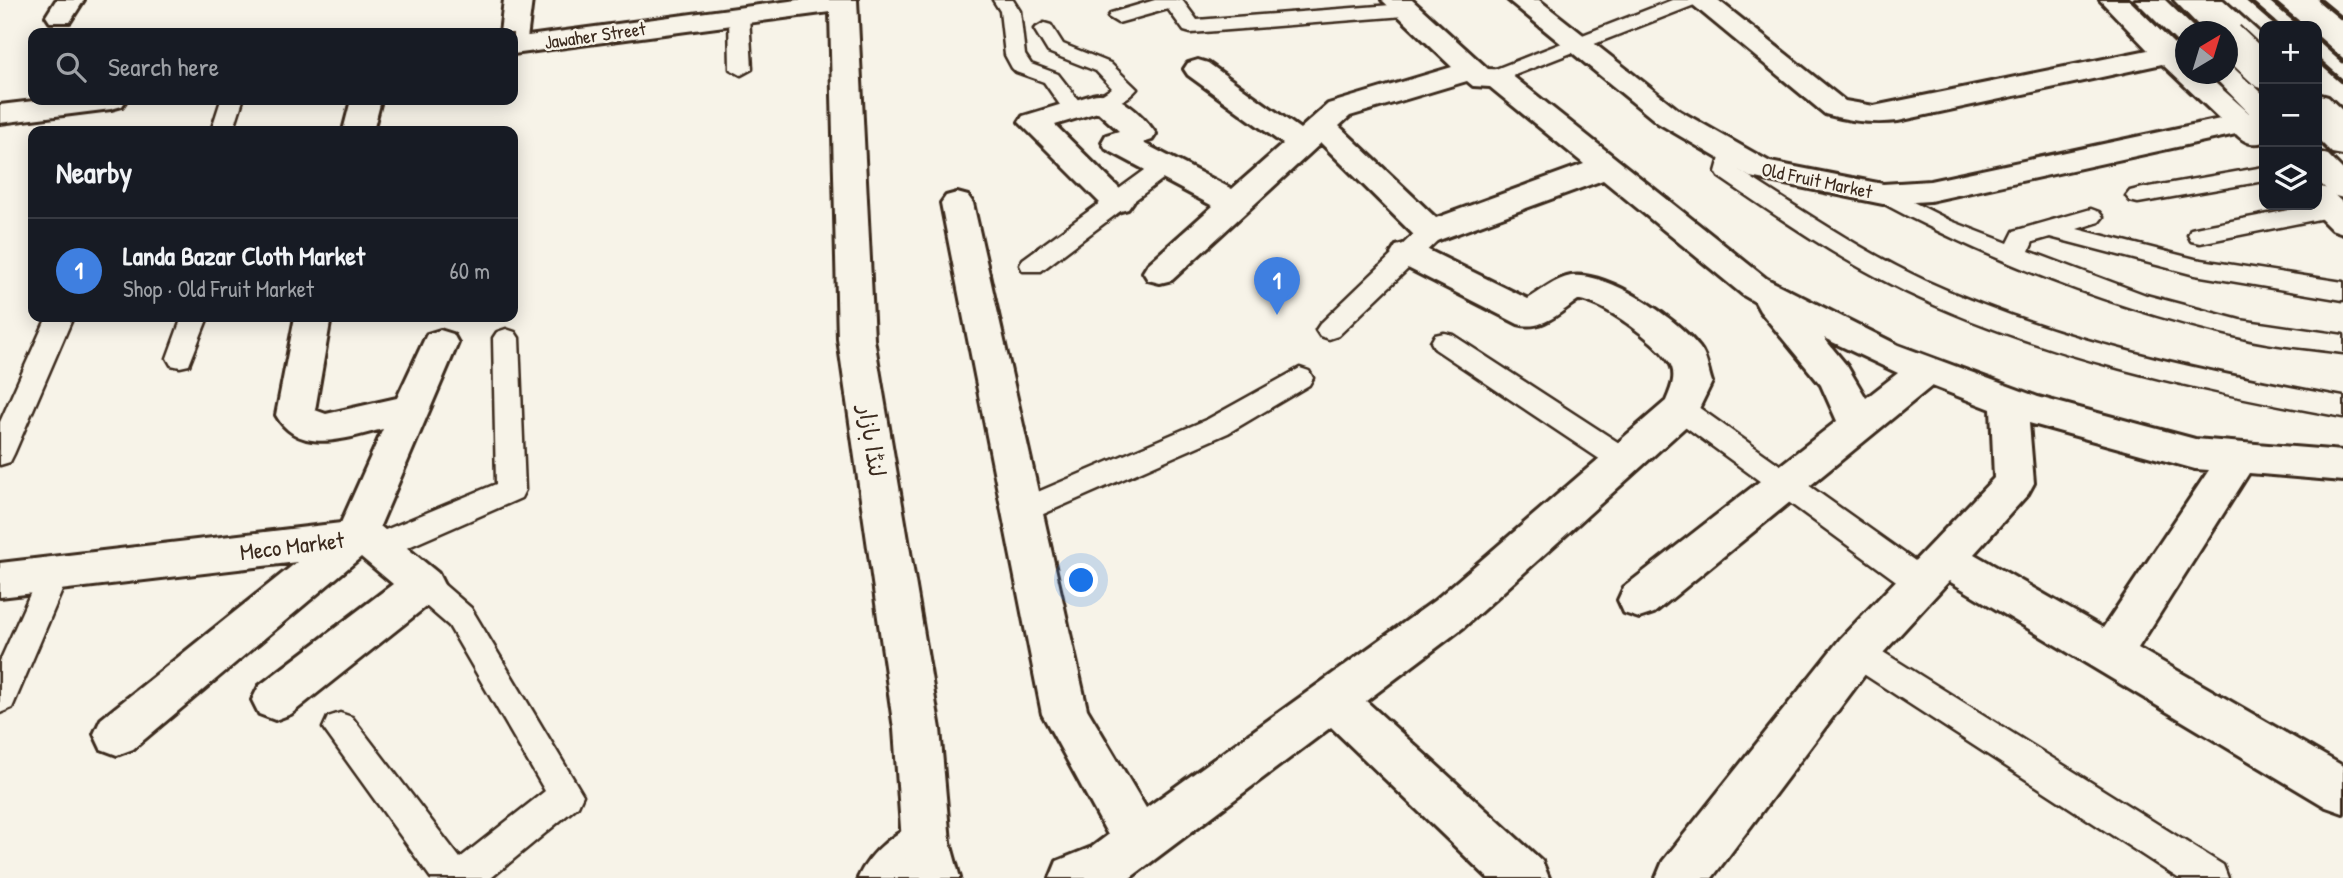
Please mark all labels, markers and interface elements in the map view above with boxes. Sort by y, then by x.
street label: Jawaher Street [543,15,648,55]
north arrow [2175,21,2238,84]
map controls [2259,21,2322,210]
button: + [2259,21,2322,84]
search box [28,28,518,105]
icon: search [52,48,90,86]
text: Search here [108,49,219,84]
button: − [2259,84,2322,147]
button: layers [2259,147,2322,210]
text: Nearby [56,152,132,192]
street label: Old Fruit Market [1759,156,1875,205]
text: Landa Bazar Cloth Market [123,238,365,273]
text: 1 [75,255,83,286]
text: 60 m [450,255,490,286]
pin: 1 [1254,257,1300,315]
text: Shop · Old Fruit Market [123,273,314,304]
street label: لنڈا بازار [851,401,893,479]
street label: Meco Market [238,524,347,567]
your location [1064,563,1098,597]

